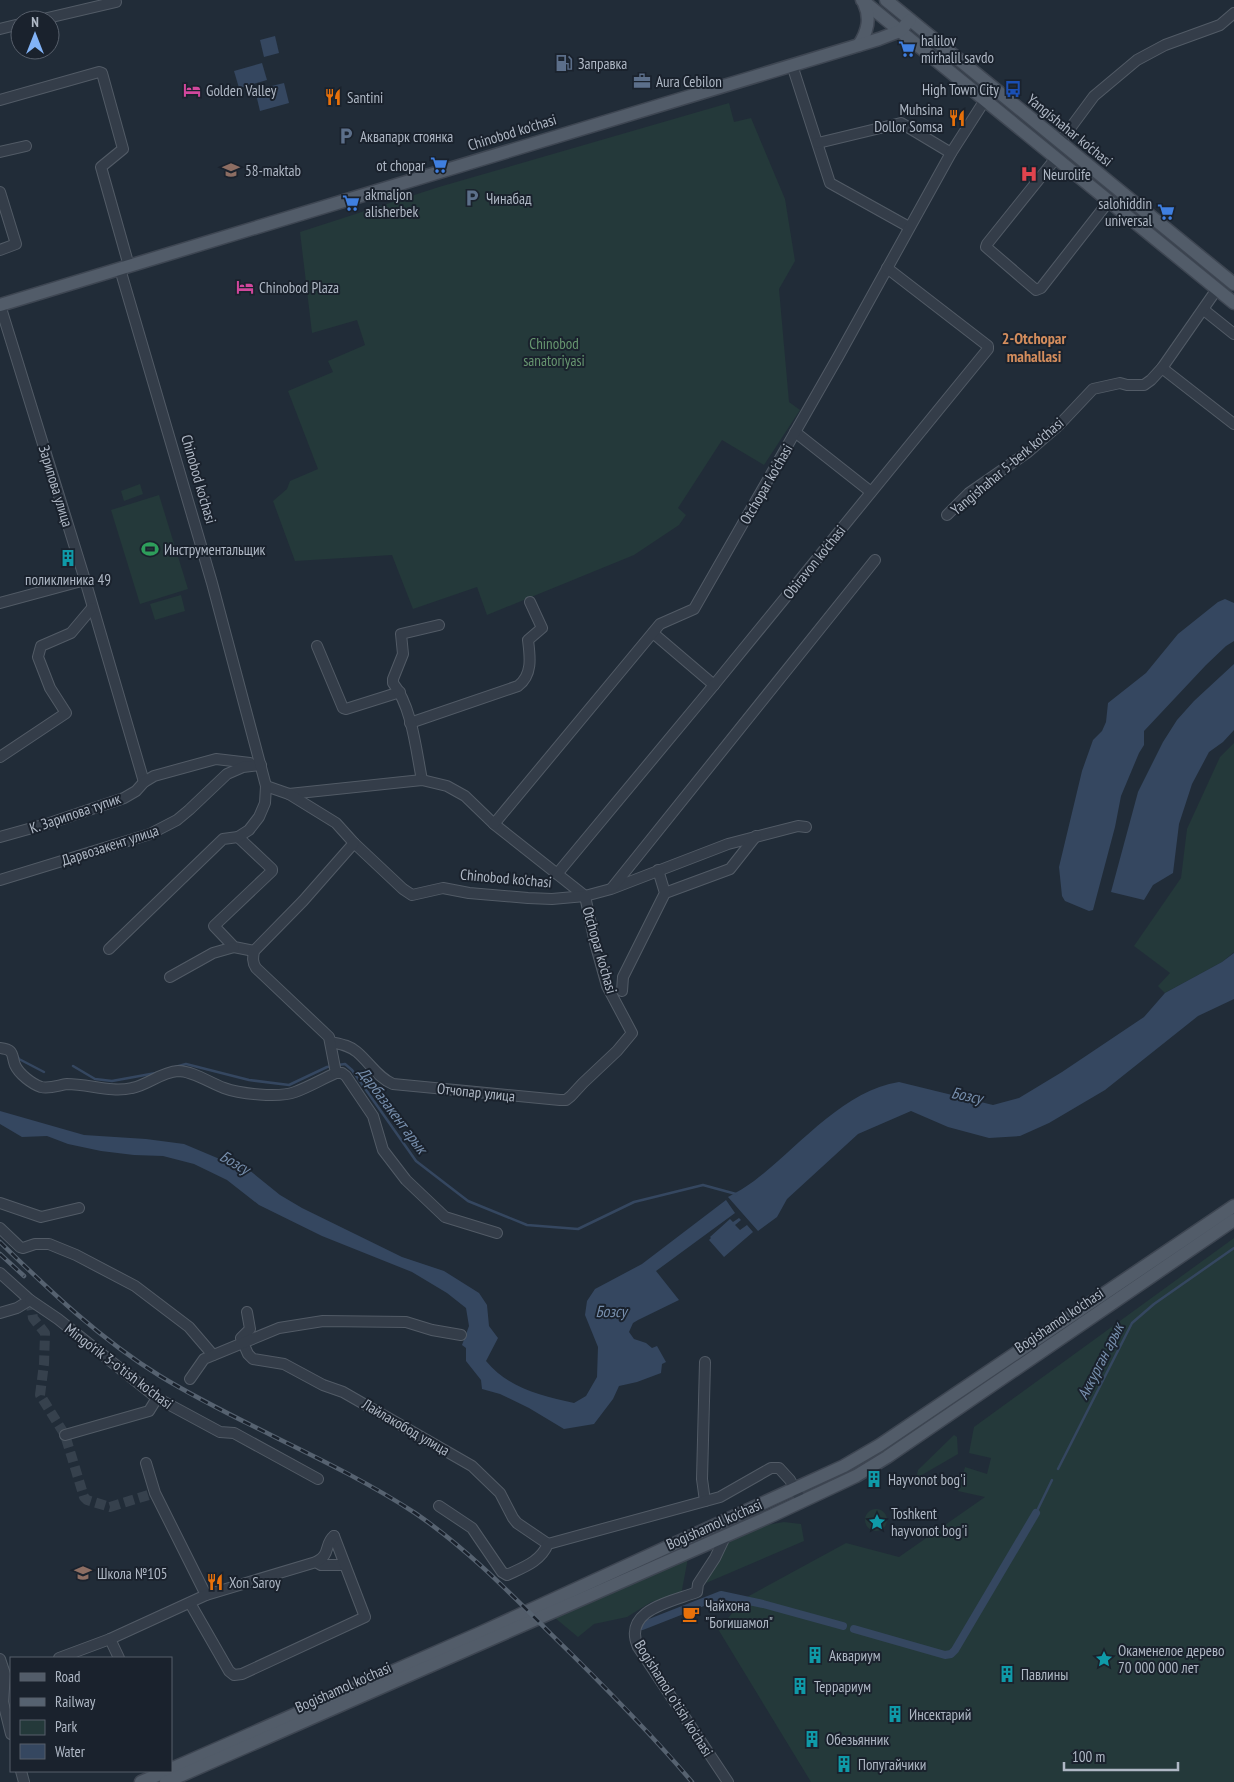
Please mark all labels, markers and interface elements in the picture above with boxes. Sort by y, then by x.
north arrow [10,10,60,60]
text: N [31,13,39,31]
place label: halilov mirhalil savdo [921,31,994,67]
supermarket icon: halilov mirhalil savdo [897,39,917,59]
fuel station icon: Заправка [554,53,574,73]
place label: Заправка [578,54,627,73]
office icon: Aura Cebilon [632,71,652,91]
place label: Aura Cebilon [656,72,722,91]
bus stop icon: High Town City [1003,79,1023,99]
hotel icon: Golden Valley [182,80,202,100]
place label: High Town City [922,80,999,99]
place label: Golden Valley [206,81,277,100]
restaurant icon: Santini [323,87,343,107]
place label: Santini [347,88,383,107]
street label: Yangishahar ko‘chasi [1023,90,1117,170]
place label: Muhsina Dollor Somsa [874,100,943,136]
restaurant icon: Muhsina Dollor Somsa [947,108,967,128]
street label: Chinobod ko'chasi [465,110,559,154]
parking icon: Аквапарк стоянка [336,126,356,146]
place label: Аквапарк стоянка [360,127,453,146]
supermarket icon: ot chopar [429,155,449,175]
place label: ot chopar [376,156,426,175]
school or university icon: 58-maktab [221,160,241,180]
place label: 58-maktab [245,161,301,180]
hospital icon: Neurolife [1019,164,1039,184]
place label: Neurolife [1043,165,1091,184]
place label: akmaljon alisherbek [365,185,418,221]
parking icon: Чинабад [462,188,482,208]
place label: Чинабад [486,189,532,208]
supermarket icon: akmaljon alisherbek [341,193,361,213]
place label: salohiddin universal [1098,194,1152,230]
supermarket icon: salohiddin universal [1156,202,1176,222]
hotel icon: Chinobod Plaza [235,277,255,297]
place label: Chinobod Plaza [259,278,339,297]
district label: 2-Otchopar mahallasi [1002,328,1066,366]
park label: Chinobod sanatoriyasi [523,334,585,370]
street label: Yangishahar 5-berk ko'chasi [947,413,1067,519]
street label: Chinobod ko'chasi [177,432,221,526]
street label: Otchopar ko'chasi [735,440,797,528]
street label: Зарипова улица [35,443,77,529]
street label: Obiravon ko'chasi [778,521,850,603]
sports icon: Инструментальщик [140,539,160,559]
place label: Инструментальщик [164,540,265,559]
building icon: поликлиника 49 [58,548,78,568]
place label: поликлиника 49 [25,570,111,589]
street label: К. Зарипова тупик [27,788,123,837]
street label: Дарвозакент улица [59,820,161,870]
street label: Chinobod ko'chasi [460,865,552,891]
street label: Otchopar ko'chasi [579,904,621,996]
water label: Дарбазакент арык [353,1062,433,1159]
street label: Отчопар улица [436,1078,516,1106]
water label: Бозсу [950,1082,986,1108]
water label: Бозсу [217,1146,255,1179]
street label: Bogishamol ko'chasi [1011,1283,1107,1357]
water label: Бозсу [595,1301,629,1321]
water label: Аккурган арык [1072,1318,1128,1402]
street label: Mingo'rik 3-o'tish ko'chasi [61,1319,177,1413]
street label: Лайлакобод улица [358,1394,453,1460]
building icon: Hayvonot bog'i [864,1469,884,1489]
place label: Hayvonot bog'i [888,1470,966,1489]
street label: Bogishamol ko'chasi [663,1494,765,1554]
place label: Toshkent hayvonot bog'i [891,1504,968,1540]
place icon: Toshkent hayvonot bog'i [867,1512,887,1532]
school or university icon: Школа №105 [73,1563,93,1583]
place label: Школа №105 [97,1564,168,1583]
restaurant icon: Xon Saroy [205,1572,225,1592]
place label: Xon Saroy [229,1573,281,1592]
place label: Чайхона "Богишамол" [705,1596,773,1632]
cafe icon: Чайхона "Богишамол" [681,1604,701,1624]
street label: Bogishamol o'tish ko'chasi [630,1636,718,1760]
place label: Окаменелое дерево 70 000 000 лет [1118,1641,1225,1677]
building icon: Аквариум [805,1645,825,1665]
place label: Аквариум [829,1646,881,1665]
place icon: Окаменелое дерево 70 000 000 лет [1094,1649,1114,1669]
legend [10,1657,172,1772]
street label: Bogishamol ko'chasi [292,1657,394,1717]
building icon: Павлины [997,1664,1017,1684]
place label: Павлины [1021,1665,1068,1684]
text: Road [55,1667,81,1686]
building icon: Террариум [790,1676,810,1696]
place label: Террариум [814,1677,871,1696]
text: Railway [55,1692,96,1711]
building icon: Инсектарий [885,1704,905,1724]
place label: Инсектарий [909,1705,971,1724]
text: Park [55,1717,77,1736]
building icon: Обезьянник [802,1729,822,1749]
place label: Обезьянник [826,1730,889,1749]
scale bar [1064,1740,1178,1772]
text: Water [55,1742,86,1761]
text: 100 m [1072,1747,1105,1766]
building icon: Попугайчики [834,1754,854,1774]
place label: Попугайчики [858,1755,926,1774]

